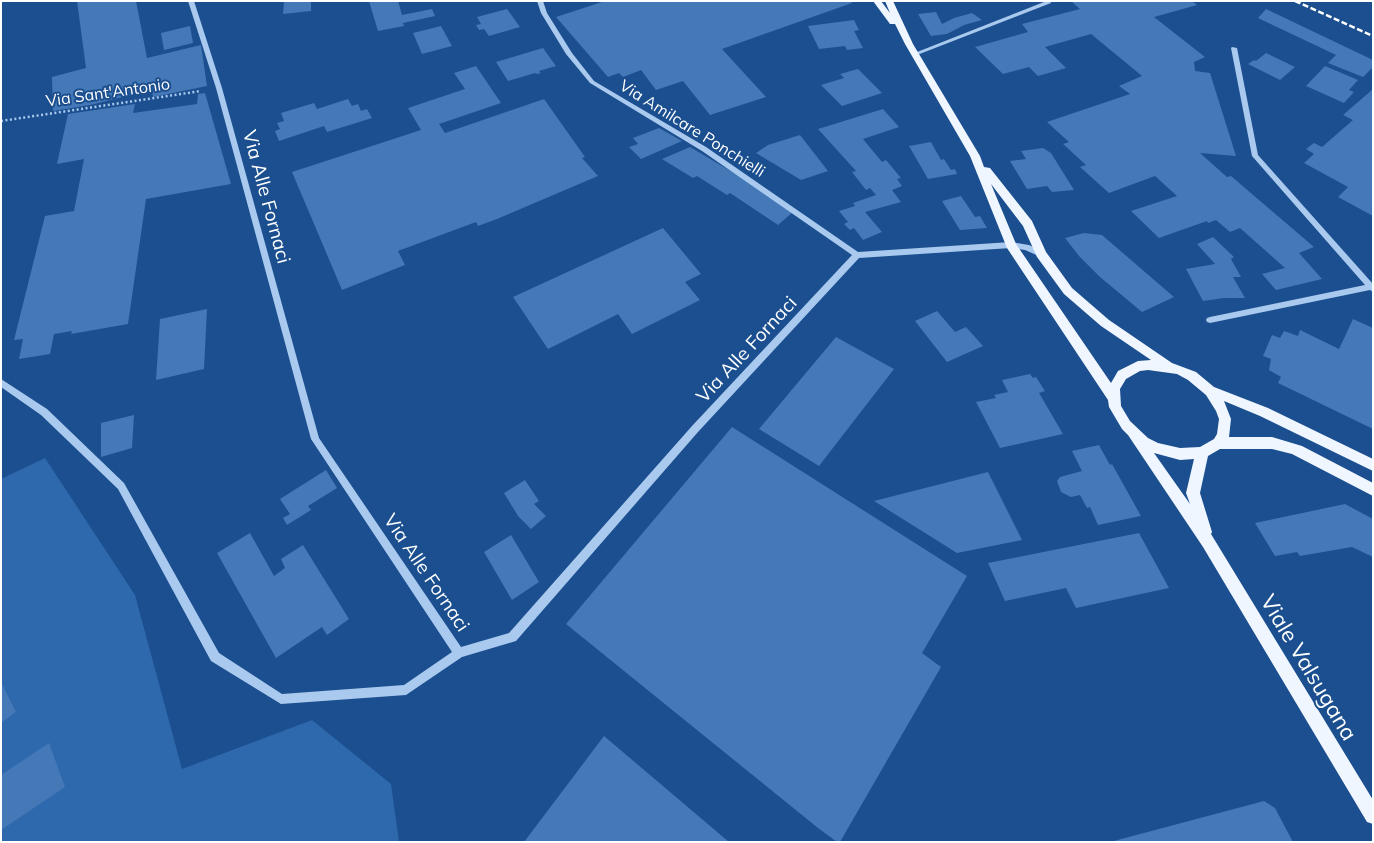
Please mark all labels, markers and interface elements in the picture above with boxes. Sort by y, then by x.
street label: Via Sant'Antonio [45,75,171,111]
street label: Via Amilcare Ponchielli [616,76,768,182]
street label: Via Alle Fornaci [237,128,295,266]
street label: Via Alle Fornaci [692,292,802,408]
street label: Via Alle Fornaci [378,510,474,636]
street label: Viale Valsugana [1254,590,1362,746]

